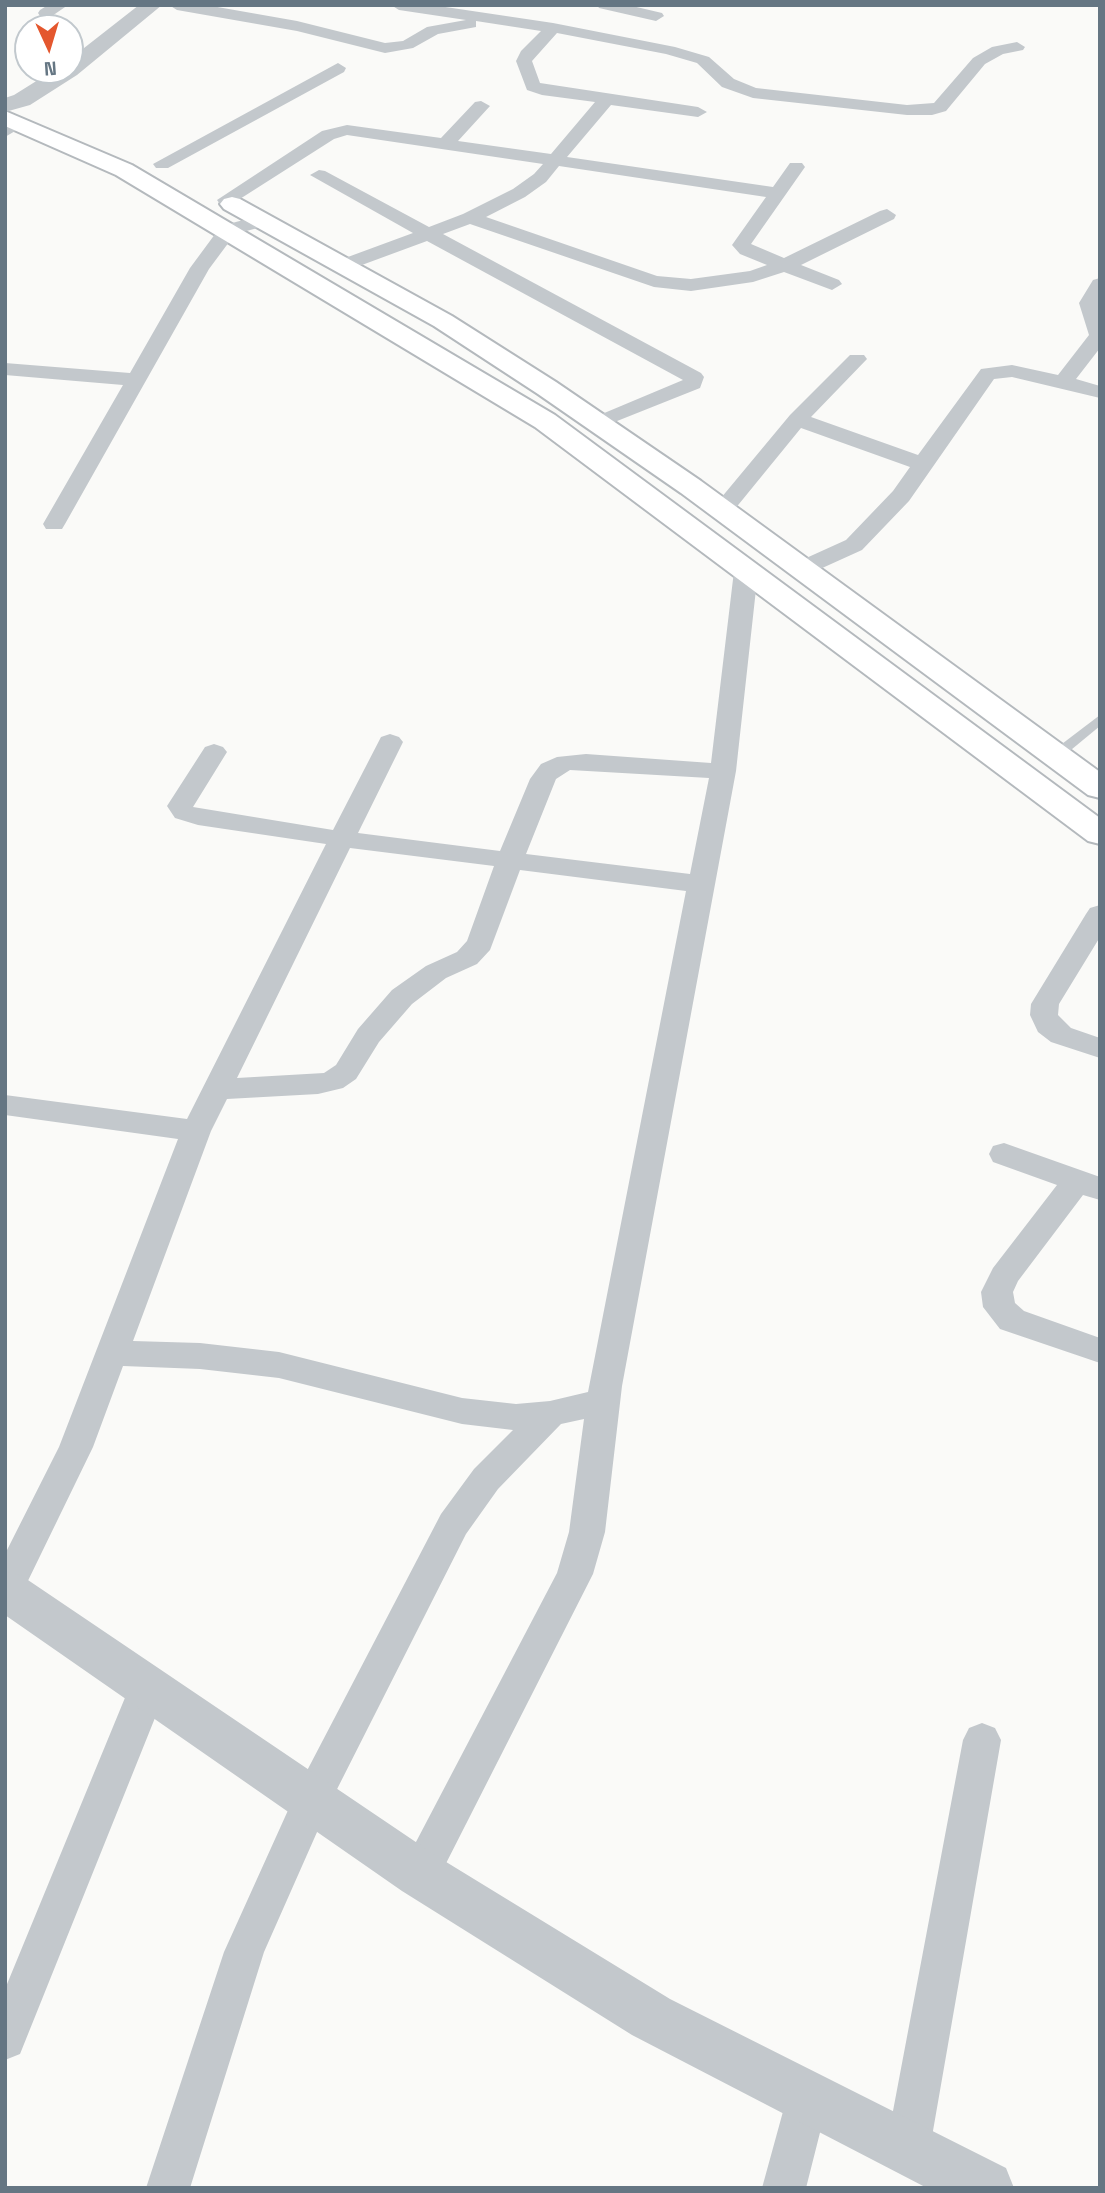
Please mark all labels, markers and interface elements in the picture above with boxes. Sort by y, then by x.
north arrow [14,14,84,84]
text: N [43,56,58,81]

